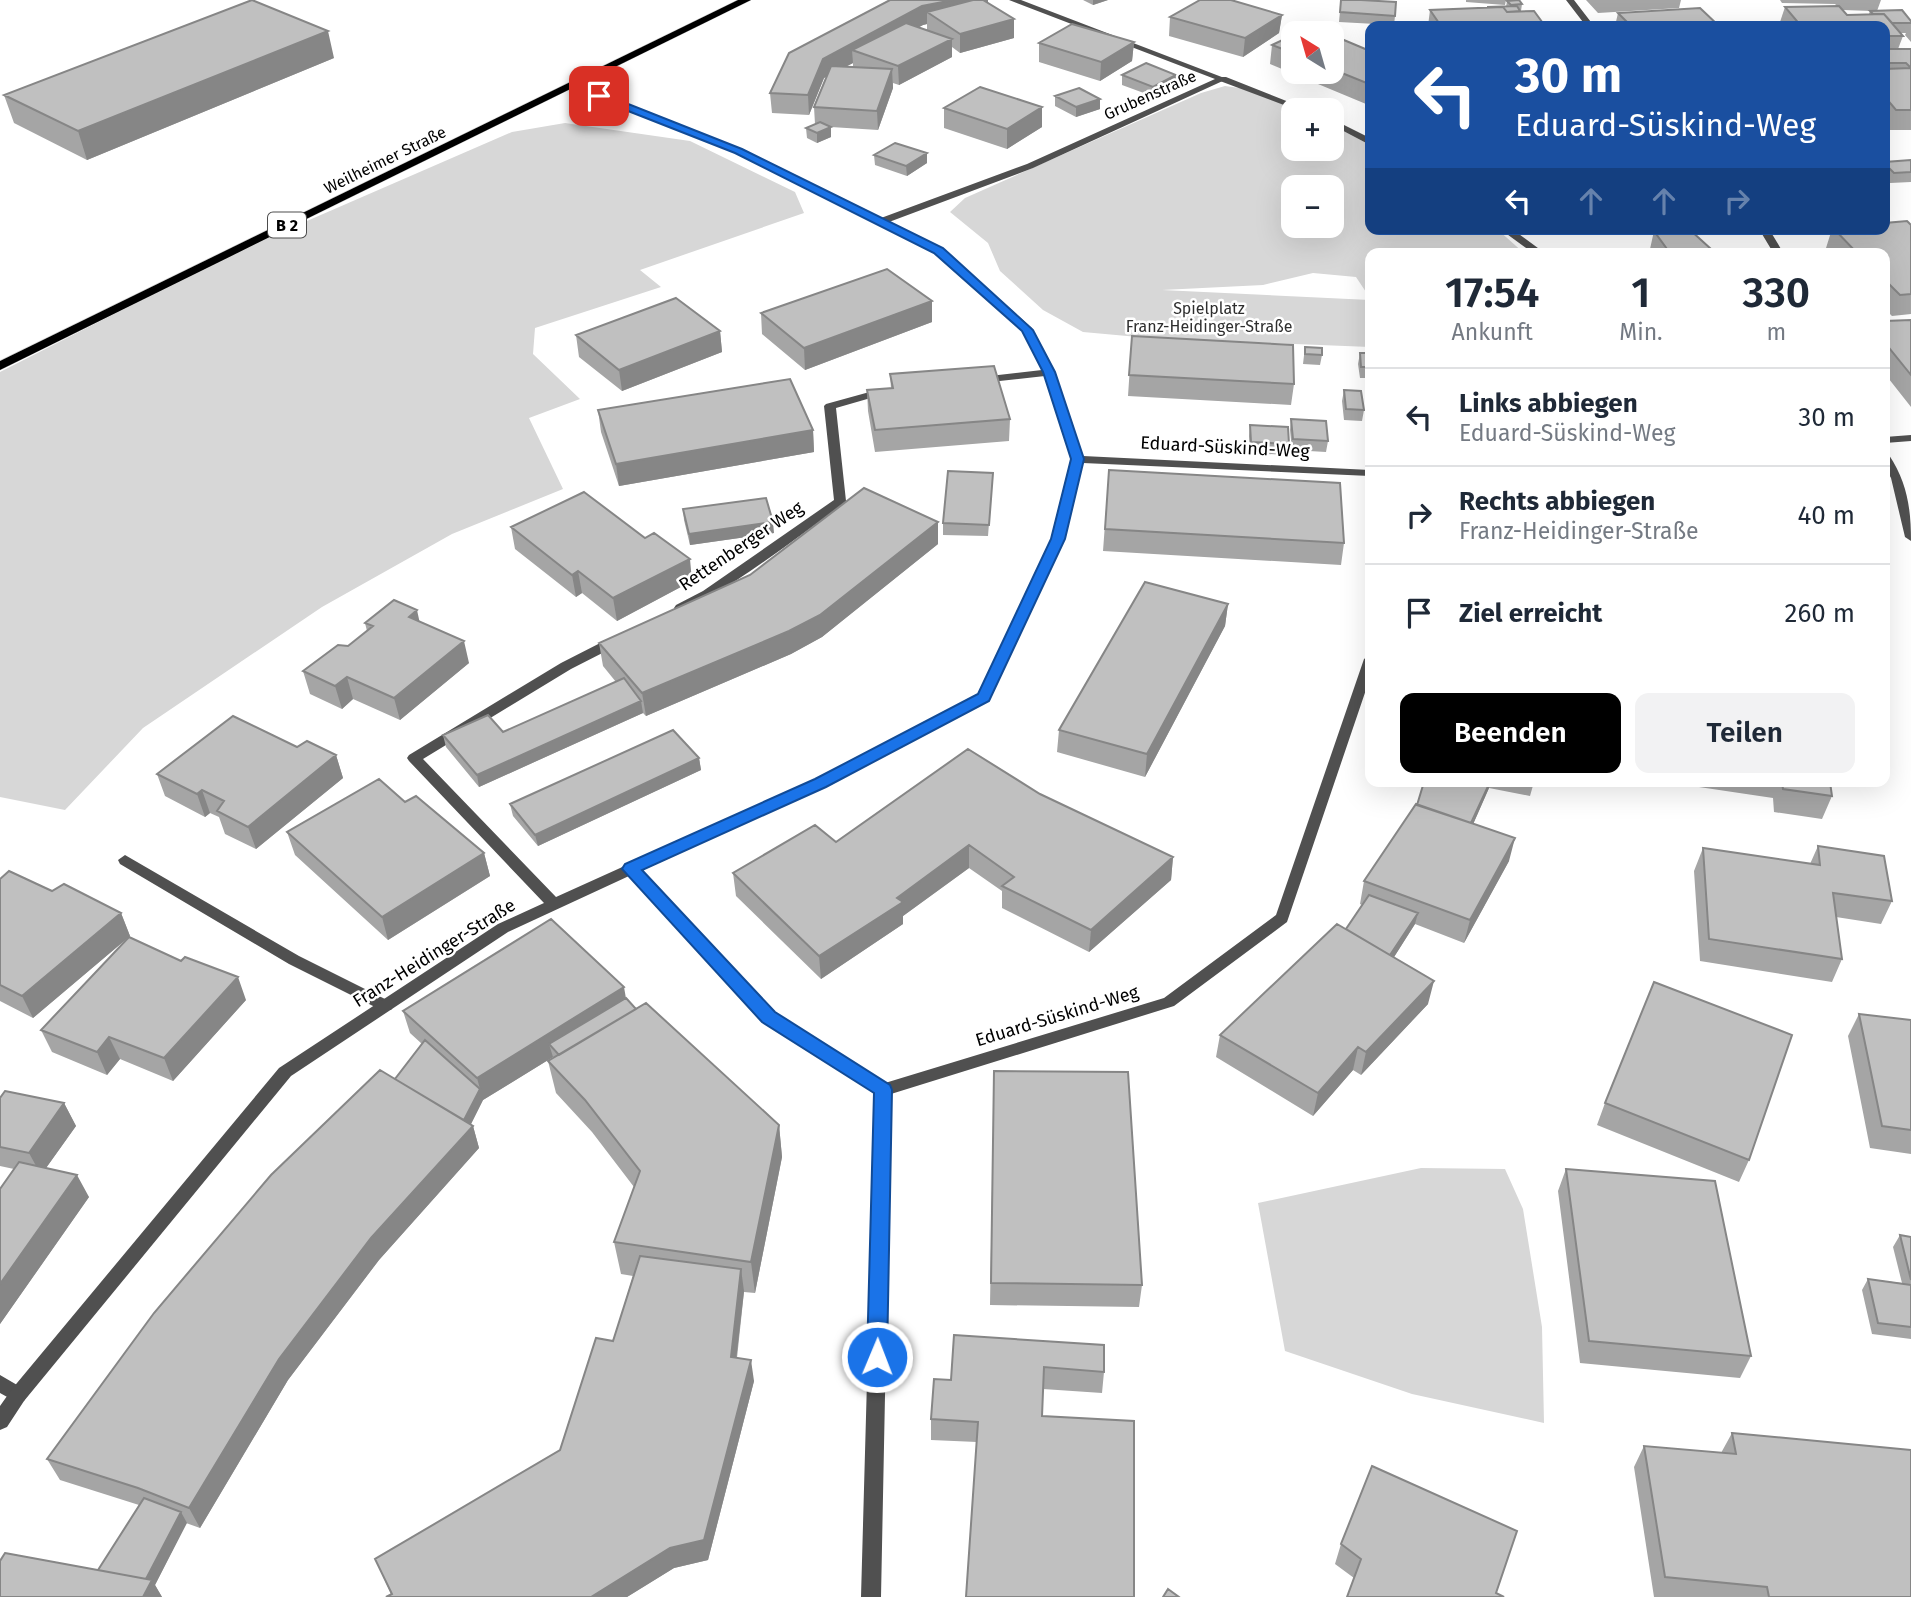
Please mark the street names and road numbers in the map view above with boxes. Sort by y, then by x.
street label: Grubenstraße [1101,66,1199,124]
street label: Weilheimer Straße [321,122,449,198]
road number: B 2 [268,213,306,238]
street label: Eduard-Süskind-Weg [1140,432,1311,462]
street label: Rettenberger Weg [675,496,808,596]
street label: Franz-Heidinger-Straße [349,894,519,1012]
street label: Eduard-Süskind-Weg [973,981,1142,1051]

